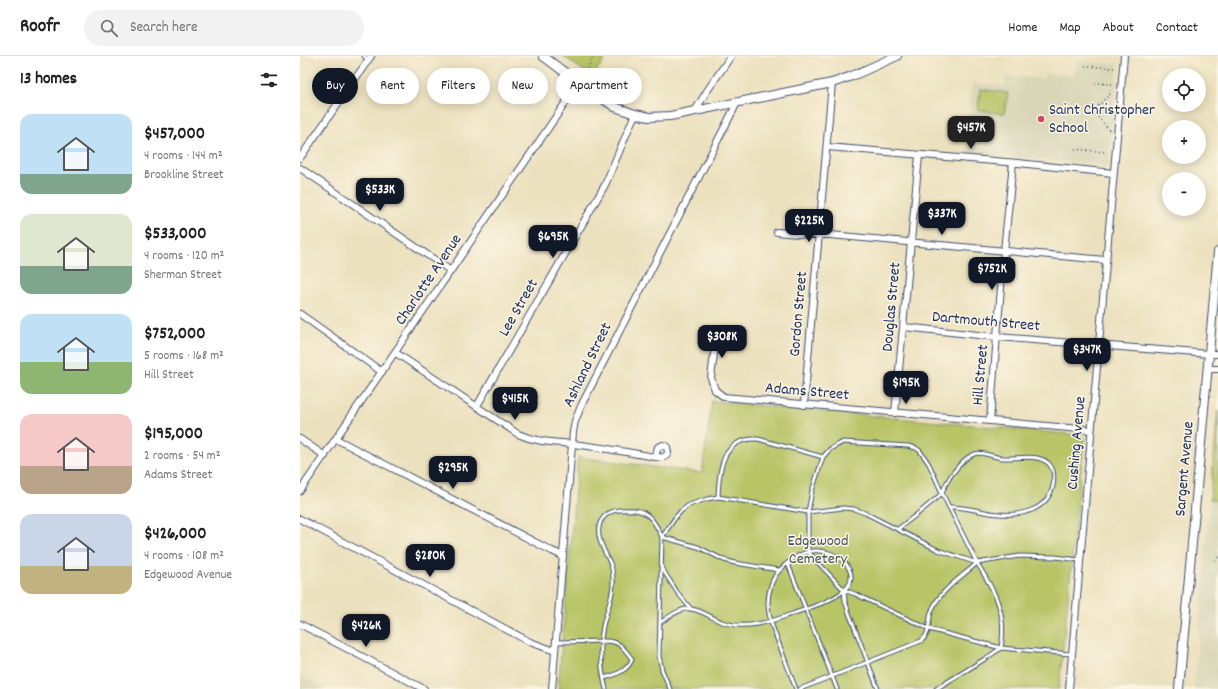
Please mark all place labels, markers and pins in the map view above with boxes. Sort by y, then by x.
place label: Saint Christopher School [1049,99,1155,140]
marker: Saint Christopher School [1036,114,1046,124]
pin: $457K [943,116,999,150]
pin: $533K [352,178,408,212]
pin: $337K [914,202,970,236]
pin: $225K [781,209,837,243]
pin: $695K [525,225,581,259]
pin: $752K [964,257,1020,291]
pin: $308K [694,325,750,359]
pin: $347K [1059,338,1115,372]
pin: $195K [878,371,934,405]
pin: $415K [487,387,543,421]
pin: $295K [425,456,481,490]
pin: $280K [402,544,458,578]
pin: $426K [338,614,394,648]

